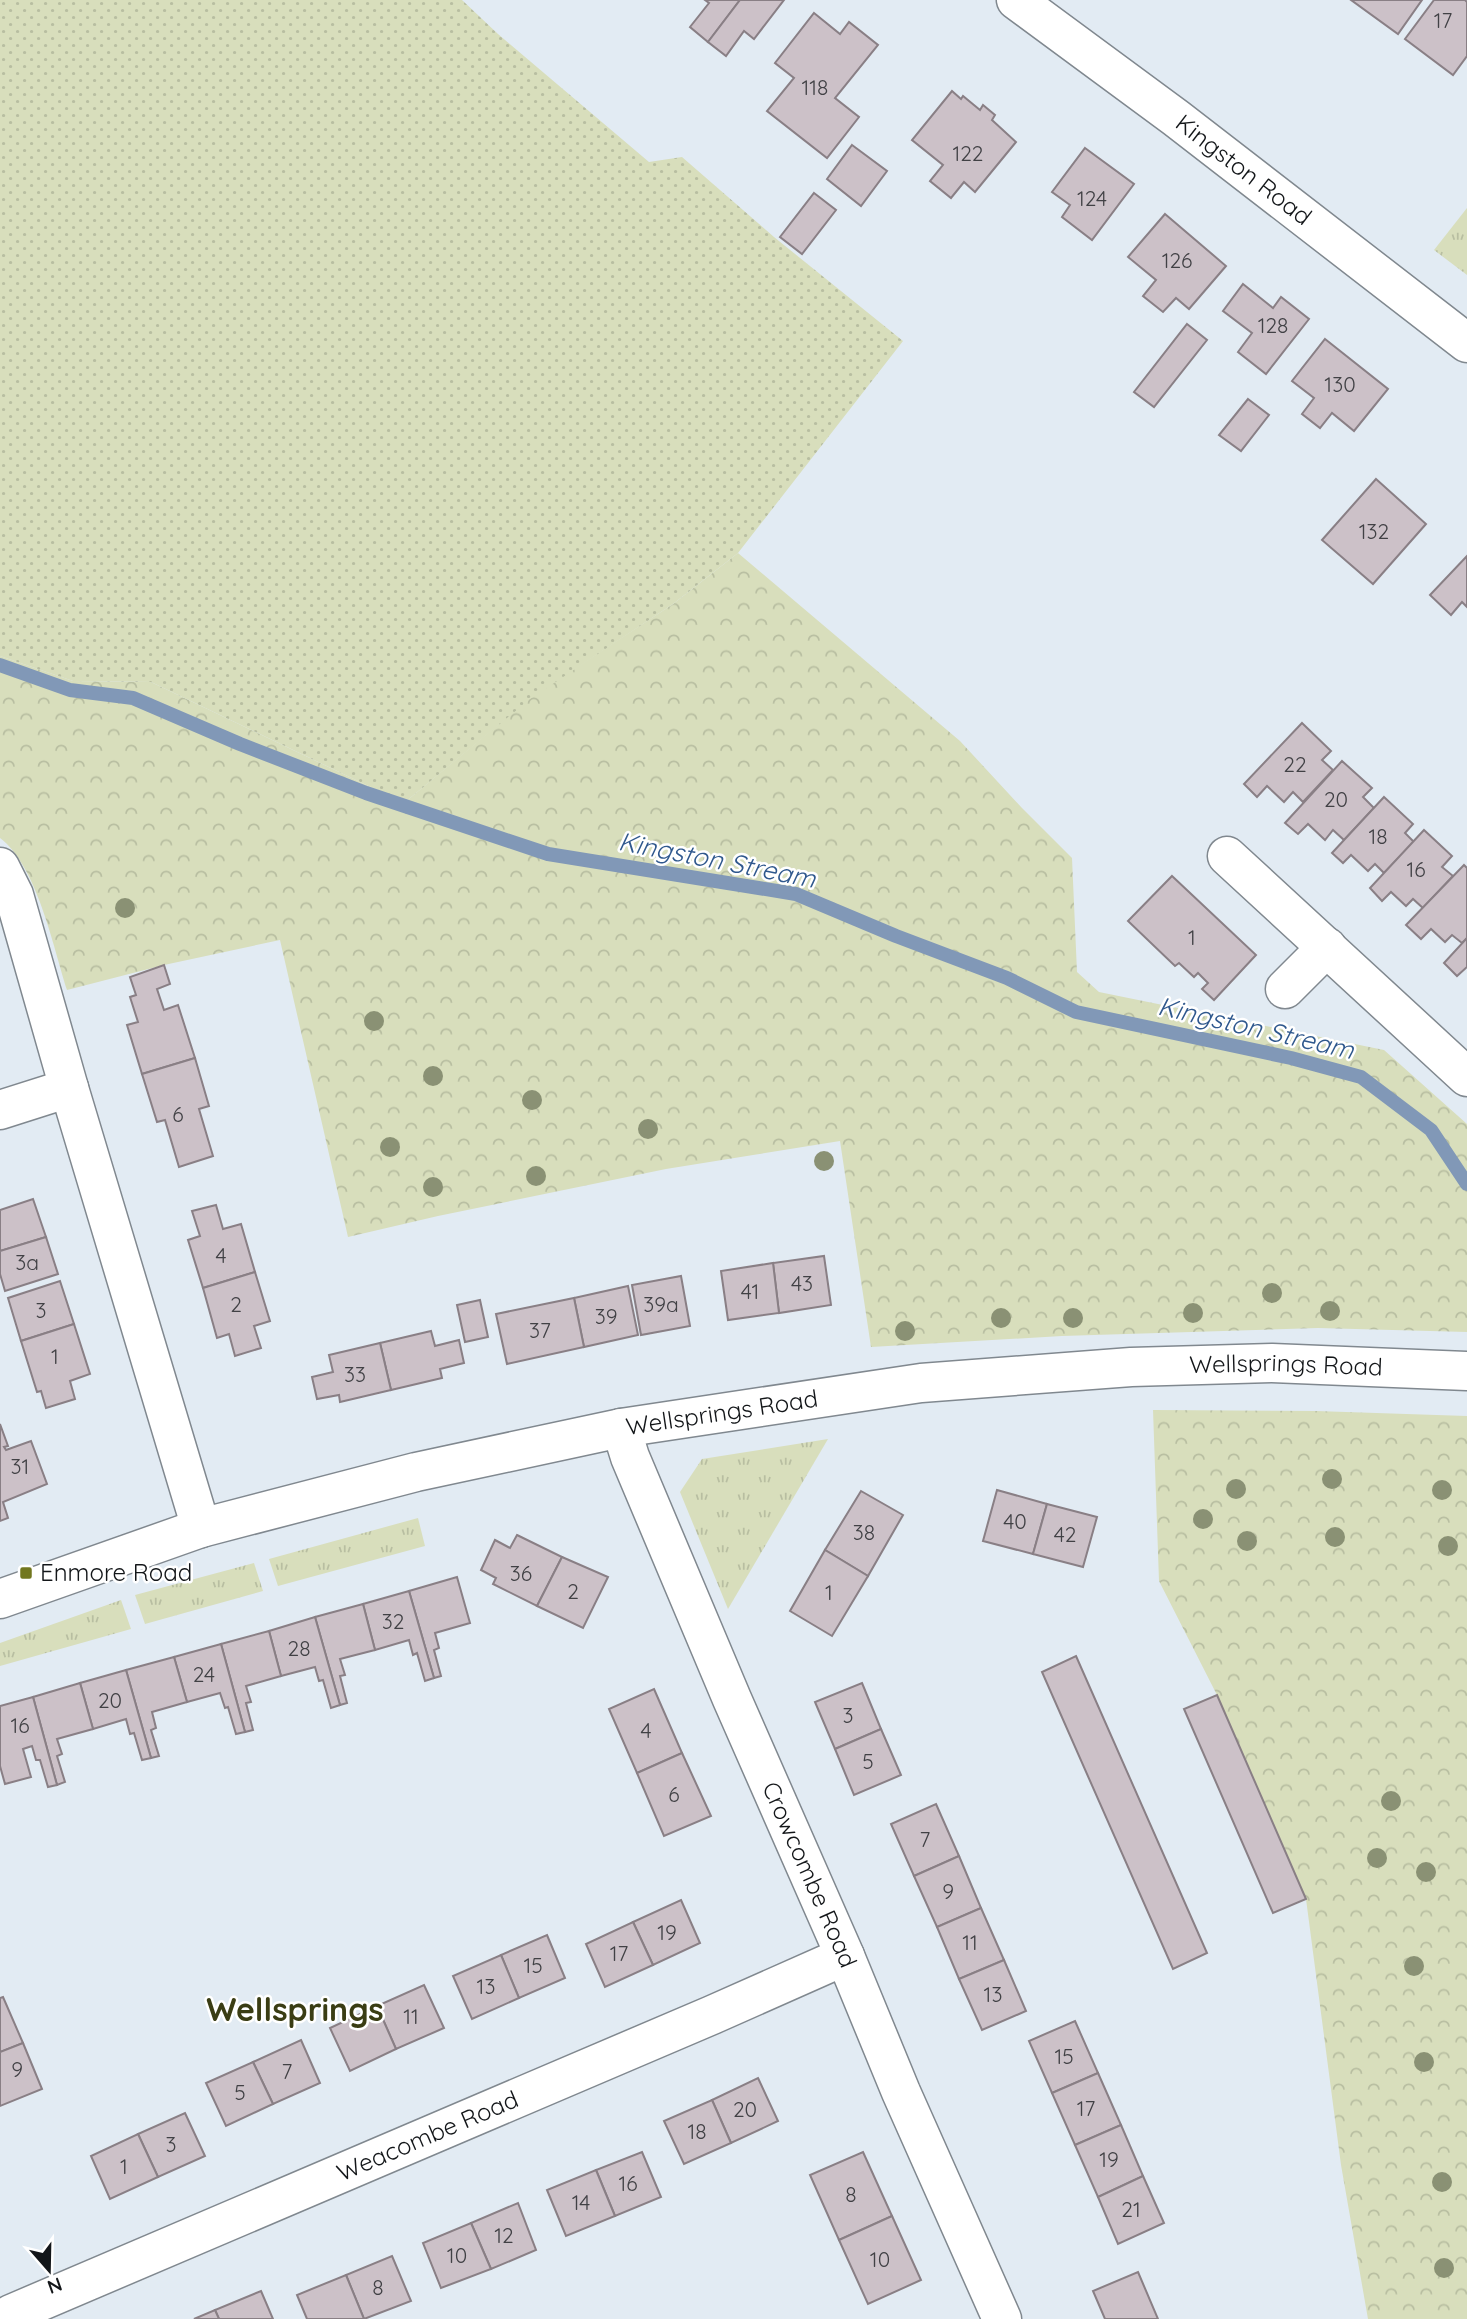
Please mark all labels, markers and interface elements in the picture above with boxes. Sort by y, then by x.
house number: 17 [1434,7,1452,33]
house number: 118 [802,74,828,100]
street label: Kingston Road [1170,107,1318,231]
house number: 122 [952,140,984,166]
house number: 124 [1077,185,1107,211]
house number: 126 [1162,247,1192,273]
house number: 128 [1258,312,1288,338]
house number: 130 [1324,371,1356,397]
house number: 132 [1359,518,1389,544]
house number: 22 [1283,751,1307,777]
house number: 20 [1324,786,1348,812]
house number: 18 [1368,823,1388,849]
water label: Kingston Stream [616,824,820,895]
house number: 16 [1406,856,1426,882]
house number: 1 [1188,924,1196,950]
water label: Kingston Stream [1155,989,1358,1066]
house number: 6 [172,1101,184,1127]
house number: 4 [215,1242,227,1268]
house number: 3a [15,1249,39,1275]
house number: 43 [791,1270,813,1296]
house number: 41 [741,1278,759,1304]
house number: 2 [230,1291,242,1317]
house number: 39a [643,1291,679,1317]
house number: 3 [35,1297,47,1323]
house number: 39 [595,1303,617,1329]
house number: 37 [529,1317,551,1343]
house number: 1 [51,1343,59,1369]
street label: Wellsprings Road [1189,1347,1383,1382]
house number: 33 [344,1361,366,1387]
street label: Wellsprings Road [624,1383,820,1441]
house number: 31 [11,1453,29,1479]
house number: 40 [1003,1508,1027,1534]
house number: 38 [853,1519,875,1545]
house number: 42 [1054,1521,1076,1547]
place label: Enmore Road [40,1557,192,1587]
house number: 36 [510,1560,532,1586]
marker: Enmore Road [18,1565,34,1581]
house number: 2 [567,1578,579,1604]
house number: 1 [825,1579,833,1605]
house number: 32 [382,1608,404,1634]
house number: 28 [288,1635,310,1661]
house number: 24 [193,1661,215,1687]
house number: 20 [98,1687,122,1713]
house number: 3 [842,1702,854,1728]
house number: 16 [10,1712,30,1738]
house number: 4 [640,1717,652,1743]
house number: 5 [862,1748,874,1774]
street label: Crowcombe Road [756,1777,864,1972]
house number: 6 [668,1781,680,1807]
house number: 7 [920,1826,931,1852]
house number: 9 [942,1878,954,1904]
house number: 19 [657,1919,677,1945]
house number: 11 [962,1929,978,1955]
house number: 17 [610,1940,628,1966]
house number: 15 [523,1952,543,1978]
house number: 13 [477,1973,495,1999]
house number: 13 [984,1981,1002,2007]
district label: Wellsprings [206,1989,384,2029]
house number: 11 [403,2003,419,2029]
house number: 15 [1054,2043,1074,2069]
house number: 9 [11,2056,23,2082]
house number: 7 [282,2058,293,2084]
house number: 5 [234,2079,246,2105]
street label: Weacombe Road [332,2083,522,2187]
house number: 17 [1077,2095,1095,2121]
house number: 20 [733,2096,757,2122]
house number: 18 [687,2118,707,2144]
house number: 3 [165,2131,177,2157]
house number: 19 [1099,2146,1119,2172]
house number: 1 [120,2153,128,2179]
house number: 16 [618,2170,638,2196]
house number: 8 [845,2181,857,2207]
house number: 14 [572,2189,590,2215]
house number: 21 [1121,2196,1141,2222]
house number: 12 [494,2222,514,2248]
north arrow [14,2235,84,2305]
house number: 10 [447,2242,467,2268]
house number: 10 [870,2246,890,2272]
text: N [44,2272,65,2300]
house number: 8 [372,2274,384,2300]

